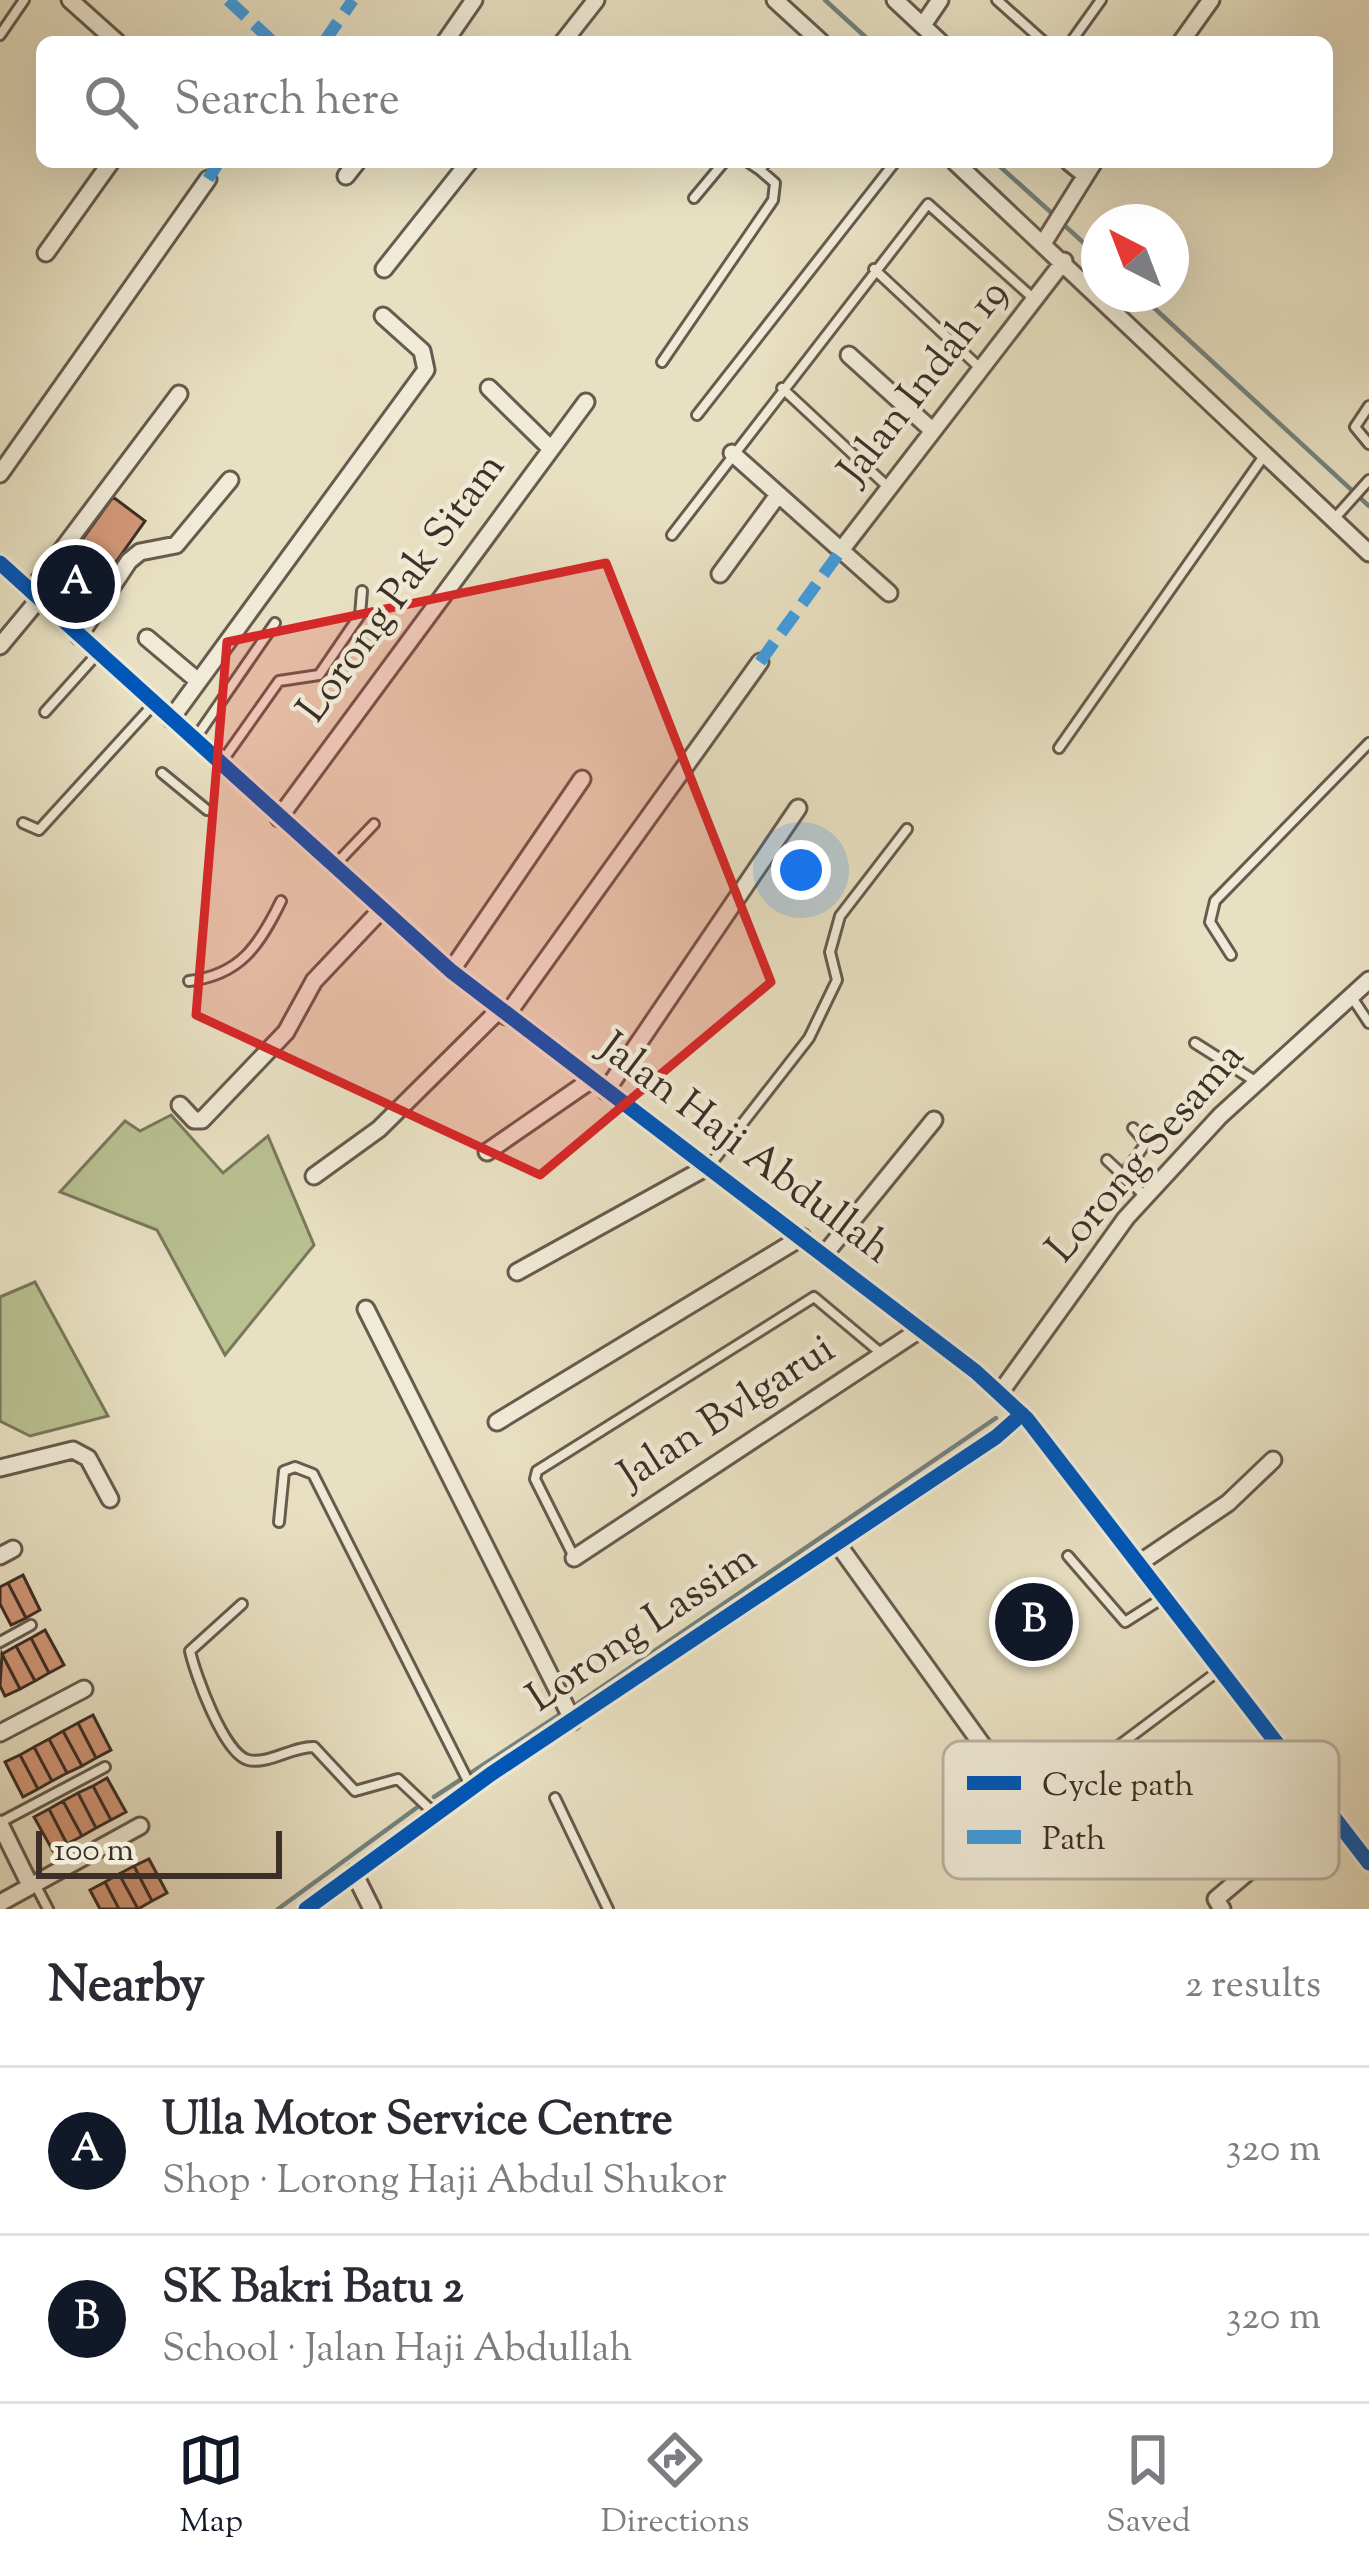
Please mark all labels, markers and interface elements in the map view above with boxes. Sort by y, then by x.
search box [36,36,1333,168]
icon: search [78,69,144,135]
text: Search here [174,70,400,135]
north arrow [1081,204,1189,312]
street label: Jalan Indah 19 [825,268,1024,500]
street label: Lorong Pak Sitam [285,442,521,736]
pin: A [37,539,115,629]
your location [771,840,831,900]
street label: Jalan Haji Abdullah [584,1019,903,1280]
street label: Lorong Sesama [1034,1030,1260,1278]
street label: Jalan Bvlgarui [606,1322,848,1508]
street label: Lorong Lassim [516,1531,770,1729]
pin: B [995,1577,1073,1667]
legend [943,1741,1339,1879]
text: Cycle path [1042,1763,1194,1811]
text: Path [1042,1817,1106,1865]
scale bar [36,1825,282,1878]
text: 100 m [54,1828,134,1876]
text: Nearby [48,1951,205,2024]
text: 2 results [1185,1959,1321,2015]
text: Ulla Motor Service Centre [162,2090,673,2155]
text: A [71,2123,103,2179]
text: 320 m [1226,2123,1321,2179]
text: Shop · Lorong Haji Abdul Shukor [162,2155,727,2211]
text: SK Bakri Batu 2 [162,2258,464,2323]
text: B [75,2291,99,2347]
text: 320 m [1226,2291,1321,2347]
text: School · Jalan Haji Abdullah [162,2323,632,2379]
tab: Map [178,2427,244,2547]
tab: Directions [601,2427,750,2547]
tab: Saved [1106,2427,1191,2547]

